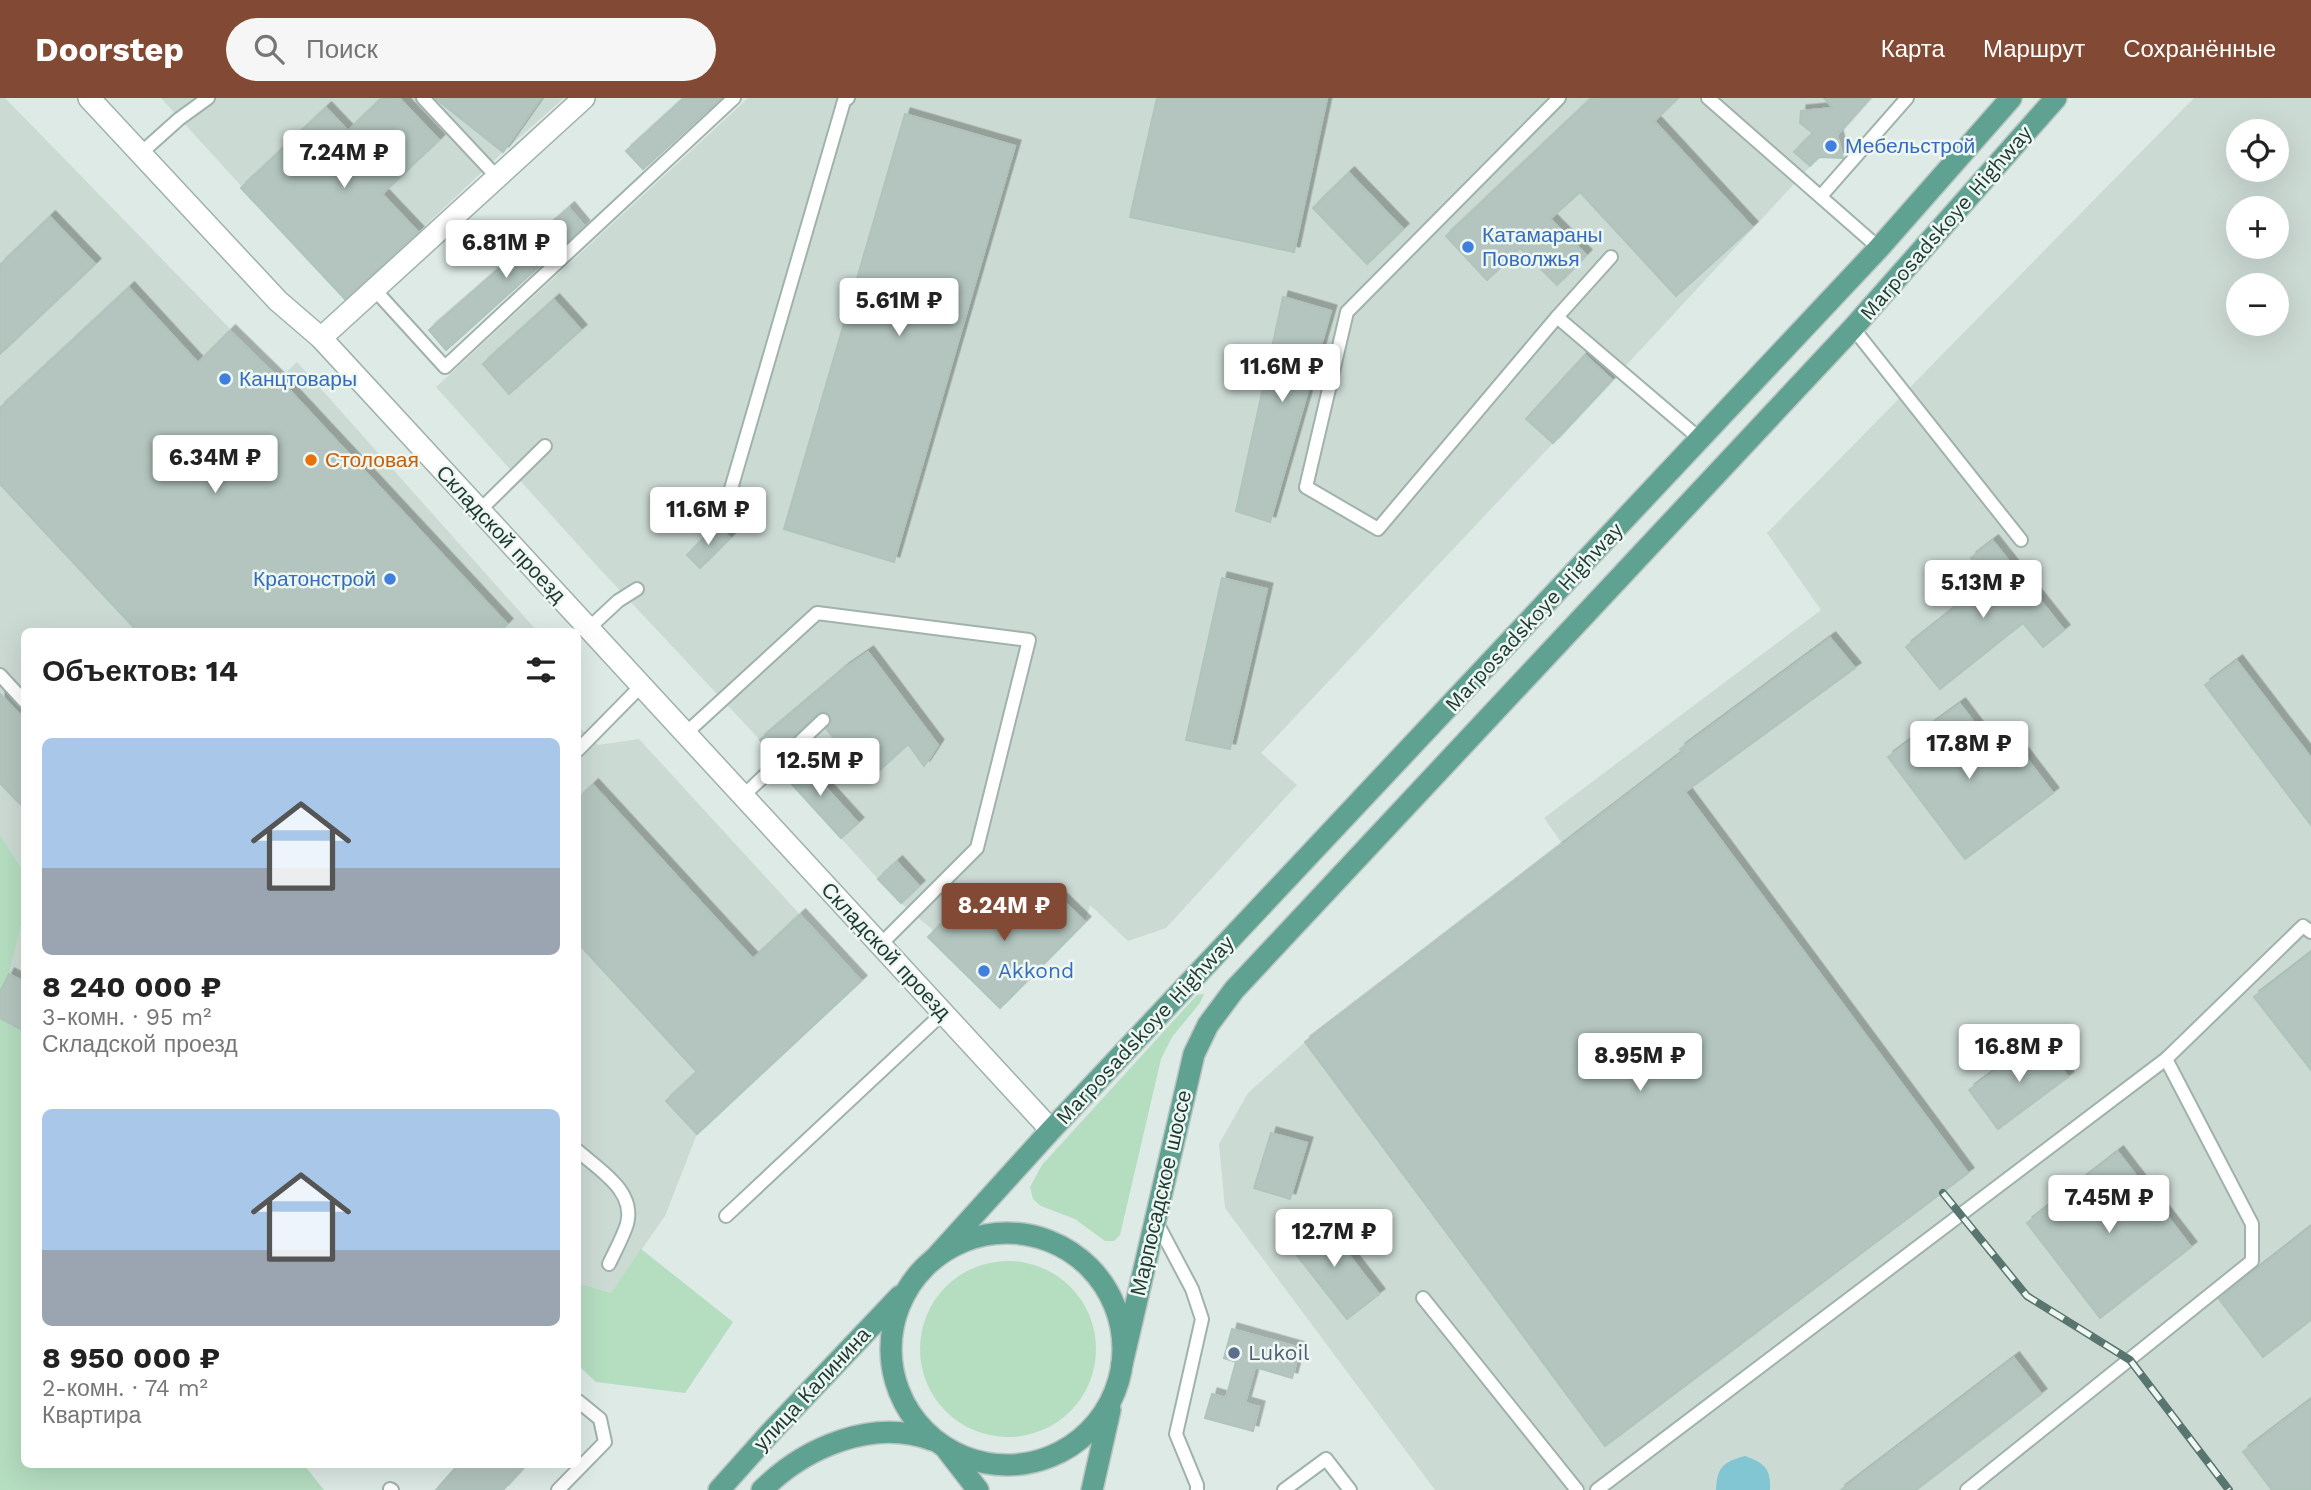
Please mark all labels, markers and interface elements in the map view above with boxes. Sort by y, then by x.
search box [226,18,716,81]
text: Doorstep [35,30,184,69]
icon: search [250,30,288,68]
text: Поиск [306,34,378,64]
text: Карта [1881,35,1945,63]
text: Маршрут [1983,35,2085,63]
text: Сохранённые [2123,35,2276,63]
map controls [2226,119,2289,336]
button: locate [2226,119,2289,182]
street label: Marposadskoye Highway [1854,120,2037,325]
pin: 7.24M ₽ [279,130,409,190]
place label: Мебельстрой [1845,133,1975,158]
marker: Мебельстрой [1823,138,1839,154]
text: 7.24M ₽ [299,139,389,166]
button: + [2226,196,2289,259]
pin: 6.81M ₽ [441,220,571,280]
place label: Катамараны Поволжья [1482,222,1603,271]
text: 6.81M ₽ [462,229,550,256]
marker: Катамараны Поволжья [1460,239,1476,255]
button: − [2226,273,2289,336]
pin: 5.61M ₽ [834,278,964,338]
text: 5.61M ₽ [856,287,942,314]
pin: 11.6M ₽ [1217,344,1347,404]
text: 11.6M ₽ [1240,353,1324,380]
place label: Канцтовары [239,366,357,391]
marker: Канцтовары [217,371,233,387]
pin: 6.34M ₽ [150,436,280,495]
text: 6.34M ₽ [169,444,261,471]
place label: Столовая [325,447,419,472]
marker: Столовая [303,452,319,468]
street label: Складской проезд [431,460,571,608]
pin: 11.6M ₽ [643,488,773,547]
text: 11.6M ₽ [666,496,750,523]
street label: Marposadskoye Highway [1439,517,1628,716]
pin: 5.13M ₽ [1918,560,2048,620]
place label: Кратонстрой [253,566,376,591]
text: 5.13M ₽ [1941,569,2025,596]
marker: Кратонстрой [382,571,398,587]
icon: filters [522,651,560,689]
text: Объектов: 14 [42,653,238,688]
pin: 17.8M ₽ [1904,722,2034,781]
text: 17.8M ₽ [1926,730,2012,757]
pin: 12.5M ₽ [755,738,885,798]
text: 12.5M ₽ [776,747,864,774]
icon: home [238,783,364,909]
street label: Складской проезд [816,877,956,1025]
pin: 8.24M ₽ [939,884,1069,943]
text: 8.24M ₽ [958,892,1050,919]
street label: Marposadskoye Highway [1050,930,1239,1129]
place label: Akkond [998,958,1074,983]
marker: Akkond [976,963,992,979]
text: 8 240 000 ₽ [42,969,221,1004]
text: 3-комн. · 95 m² [42,1004,212,1031]
pin: 16.8M ₽ [1954,1024,2084,1084]
text: Складской проезд [42,1031,238,1058]
text: 16.8M ₽ [1975,1033,2063,1060]
pin: 8.95M ₽ [1575,1034,1705,1093]
text: 8.95M ₽ [1594,1042,1686,1069]
street label: Марпосадское шоссе [1125,1088,1196,1298]
icon: home [238,1154,364,1280]
pin: 7.45M ₽ [2044,1176,2174,1235]
text: 7.45M ₽ [2064,1184,2154,1211]
pin: 12.7M ₽ [1269,1210,1399,1269]
text: 12.7M ₽ [1291,1218,1377,1245]
street label: улица Калинина [748,1322,875,1455]
text: 8 950 000 ₽ [42,1340,220,1375]
place label: Lukoil [1248,1340,1310,1365]
marker: Lukoil [1226,1345,1242,1361]
text: 2-комн. · 74 m² [42,1375,208,1402]
text: Квартира [42,1402,141,1429]

